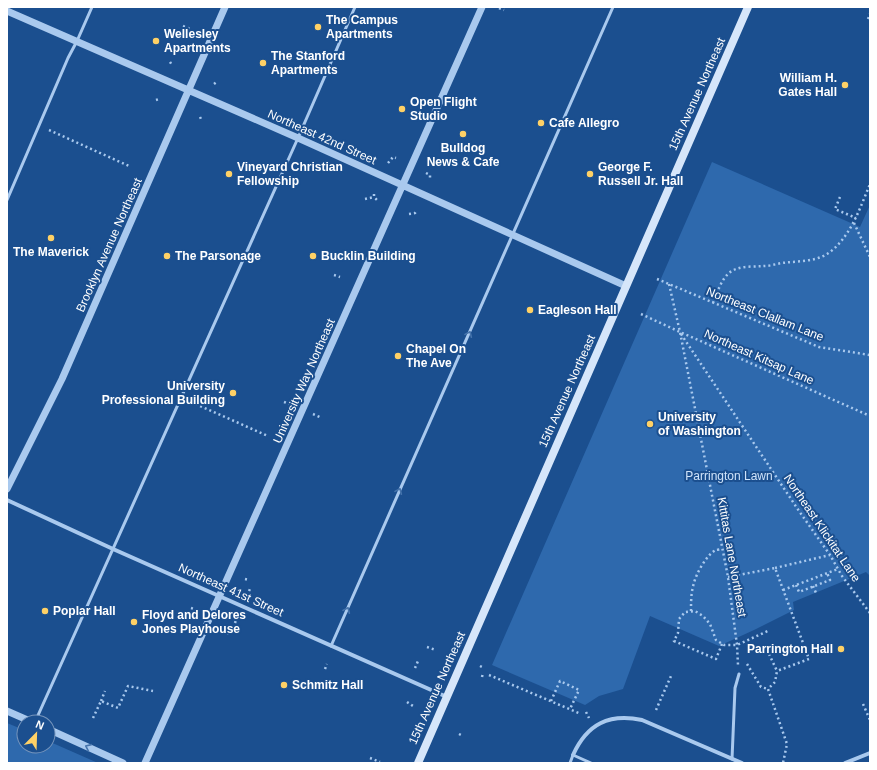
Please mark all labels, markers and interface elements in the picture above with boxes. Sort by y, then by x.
place label: The Campus Apartments [326,13,398,41]
marker: The Campus Apartments [313,22,323,32]
place label: Wellesley Apartments [164,27,231,55]
street label: 15th Avenue Northeast [666,35,728,153]
marker: Wellesley Apartments [151,36,161,46]
place label: The Stanford Apartments [271,49,345,77]
marker: The Stanford Apartments [258,58,268,68]
place label: William H. Gates Hall [778,71,837,99]
marker: William H. Gates Hall [840,80,850,90]
place label: Open Flight Studio [410,95,477,123]
marker: Open Flight Studio [397,104,407,114]
street label: Northeast 42nd Street [266,107,379,168]
place label: Cafe Allegro [549,116,619,130]
marker: Cafe Allegro [536,118,546,128]
marker: Bulldog News & Cafe [458,129,468,139]
place label: Bulldog News & Cafe [427,141,500,169]
place label: Vineyard Christian Fellowship [237,160,343,188]
place label: George F. Russell Jr. Hall [598,160,683,188]
marker: Vineyard Christian Fellowship [224,169,234,179]
marker: George F. Russell Jr. Hall [585,169,595,179]
street label: Brooklyn Avenue Northeast [73,175,145,314]
marker: The Maverick [46,233,56,243]
place label: The Maverick [13,245,89,259]
place label: The Parsonage [175,249,261,263]
place label: Bucklin Building [321,249,416,263]
marker: The Parsonage [162,251,172,261]
marker: Bucklin Building [308,251,318,261]
street label: Northeast Clallam Lane [704,284,826,344]
place label: Eagleson Hall [538,303,617,317]
marker: Eagleson Hall [525,305,535,315]
street label: University Way Northeast [270,316,338,445]
street label: Northeast Kitsap Lane [702,326,816,388]
one-way arrow [464,330,472,337]
street label: 15th Avenue Northeast [536,332,598,450]
place label: Chapel On The Ave [406,342,466,370]
marker: Chapel On The Ave [393,351,403,361]
place label: University Professional Building [102,379,225,407]
marker: University Professional Building [228,388,238,398]
place label: University of Washington [658,410,741,438]
marker: University of Washington [645,419,655,429]
park label: Parrington Lawn [685,469,773,483]
street label: Northeast Klickitat Lane [781,472,863,585]
one-way arrow [394,488,402,495]
street label: Kittitas Lane Northeast [715,496,750,619]
street label: Northeast 41st Street [176,561,286,620]
place label: Poplar Hall [53,604,116,618]
marker: Poplar Hall [40,606,50,616]
one-way arrow [342,606,350,613]
place label: Floyd and Delores Jones Playhouse [142,608,246,636]
marker: Floyd and Delores Jones Playhouse [129,617,139,627]
street label: 15th Avenue Northeast [406,629,468,747]
place label: Parrington Hall [747,642,833,656]
marker: Parrington Hall [836,644,846,654]
place label: Schmitz Hall [292,678,363,692]
marker: Schmitz Hall [279,680,289,690]
north arrow [16,714,56,754]
text: N [34,718,46,732]
one-way arrow [84,744,92,752]

